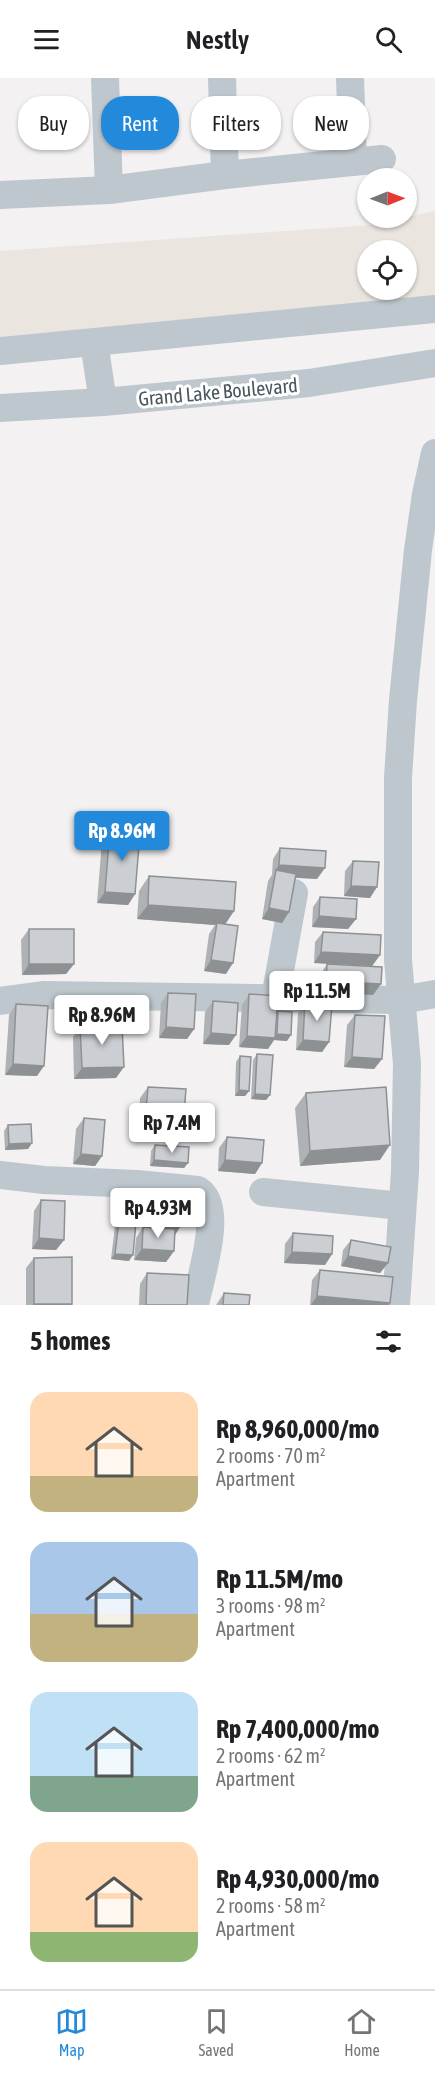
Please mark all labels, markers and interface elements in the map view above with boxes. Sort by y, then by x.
icon: menu [30,23,63,56]
icon: search [372,23,405,56]
text: Nestly [186,24,249,55]
chip: Buy [18,96,89,150]
chip: Rent [101,96,179,150]
chip: Filters [191,96,281,150]
chip: New [293,96,369,150]
north arrow [357,168,417,228]
map controls [357,168,417,300]
button: locate [357,240,417,300]
street label: Grand Lake Boulevard [137,373,299,410]
pin: Rp 8.96M [60,811,184,862]
text: Rp 8.96M [88,819,156,842]
pin: Rp 11.5M [255,971,379,1022]
text: Rp 11.5M [283,979,351,1002]
pin: Rp 8.96M [40,995,164,1046]
text: Rp 8.96M [68,1003,136,1026]
pin: Rp 7.4M [117,1103,227,1154]
text: Rp 7.4M [143,1111,201,1134]
pin: Rp 4.93M [96,1188,220,1239]
text: Rp 4.93M [124,1196,192,1219]
icon: filters [372,1325,405,1358]
text: 5 homes [30,1326,110,1356]
text: Rp 8,960,000/mo [216,1414,379,1444]
icon: home [78,1416,150,1488]
text: 2 rooms · 70 m² [216,1444,326,1467]
text: Apartment [216,1467,295,1490]
text: Rp 11.5M/mo [216,1564,343,1594]
icon: home [78,1566,150,1638]
text: 3 rooms · 98 m² [216,1594,326,1617]
text: Apartment [216,1617,295,1640]
text: Rp 7,400,000/mo [216,1714,379,1744]
icon: home [78,1716,150,1788]
text: 2 rooms · 62 m² [216,1744,326,1767]
text: Apartment [216,1767,295,1790]
text: Rp 4,930,000/mo [216,1864,379,1894]
icon: home [78,1866,150,1938]
text: 2 rooms · 58 m² [216,1894,326,1917]
text: Apartment [216,1917,295,1940]
tab: Map [55,2005,88,2059]
tab: Saved [198,2005,234,2059]
tab: Home [344,2005,380,2059]

